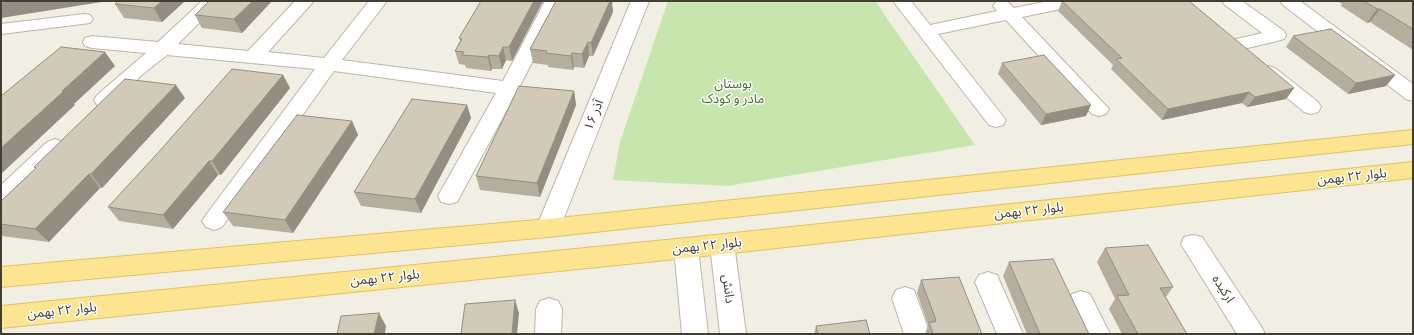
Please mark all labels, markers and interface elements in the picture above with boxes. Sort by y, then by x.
park label: بوستان مادر و کودک [702,76,764,107]
street label: ۱۶ آذر [581,97,607,133]
street label: بلوار ۲۲ بهمن [1317,166,1387,188]
street label: بلوار ۲۲ بهمن [994,200,1064,222]
street label: بلوار ۲۲ بهمن [672,235,742,257]
street label: بلوار ۲۲ بهمن [350,267,420,289]
street label: ارکیده [1208,272,1238,306]
street label: دانش [718,274,738,304]
street label: بلوار ۲۲ بهمن [27,300,97,322]

